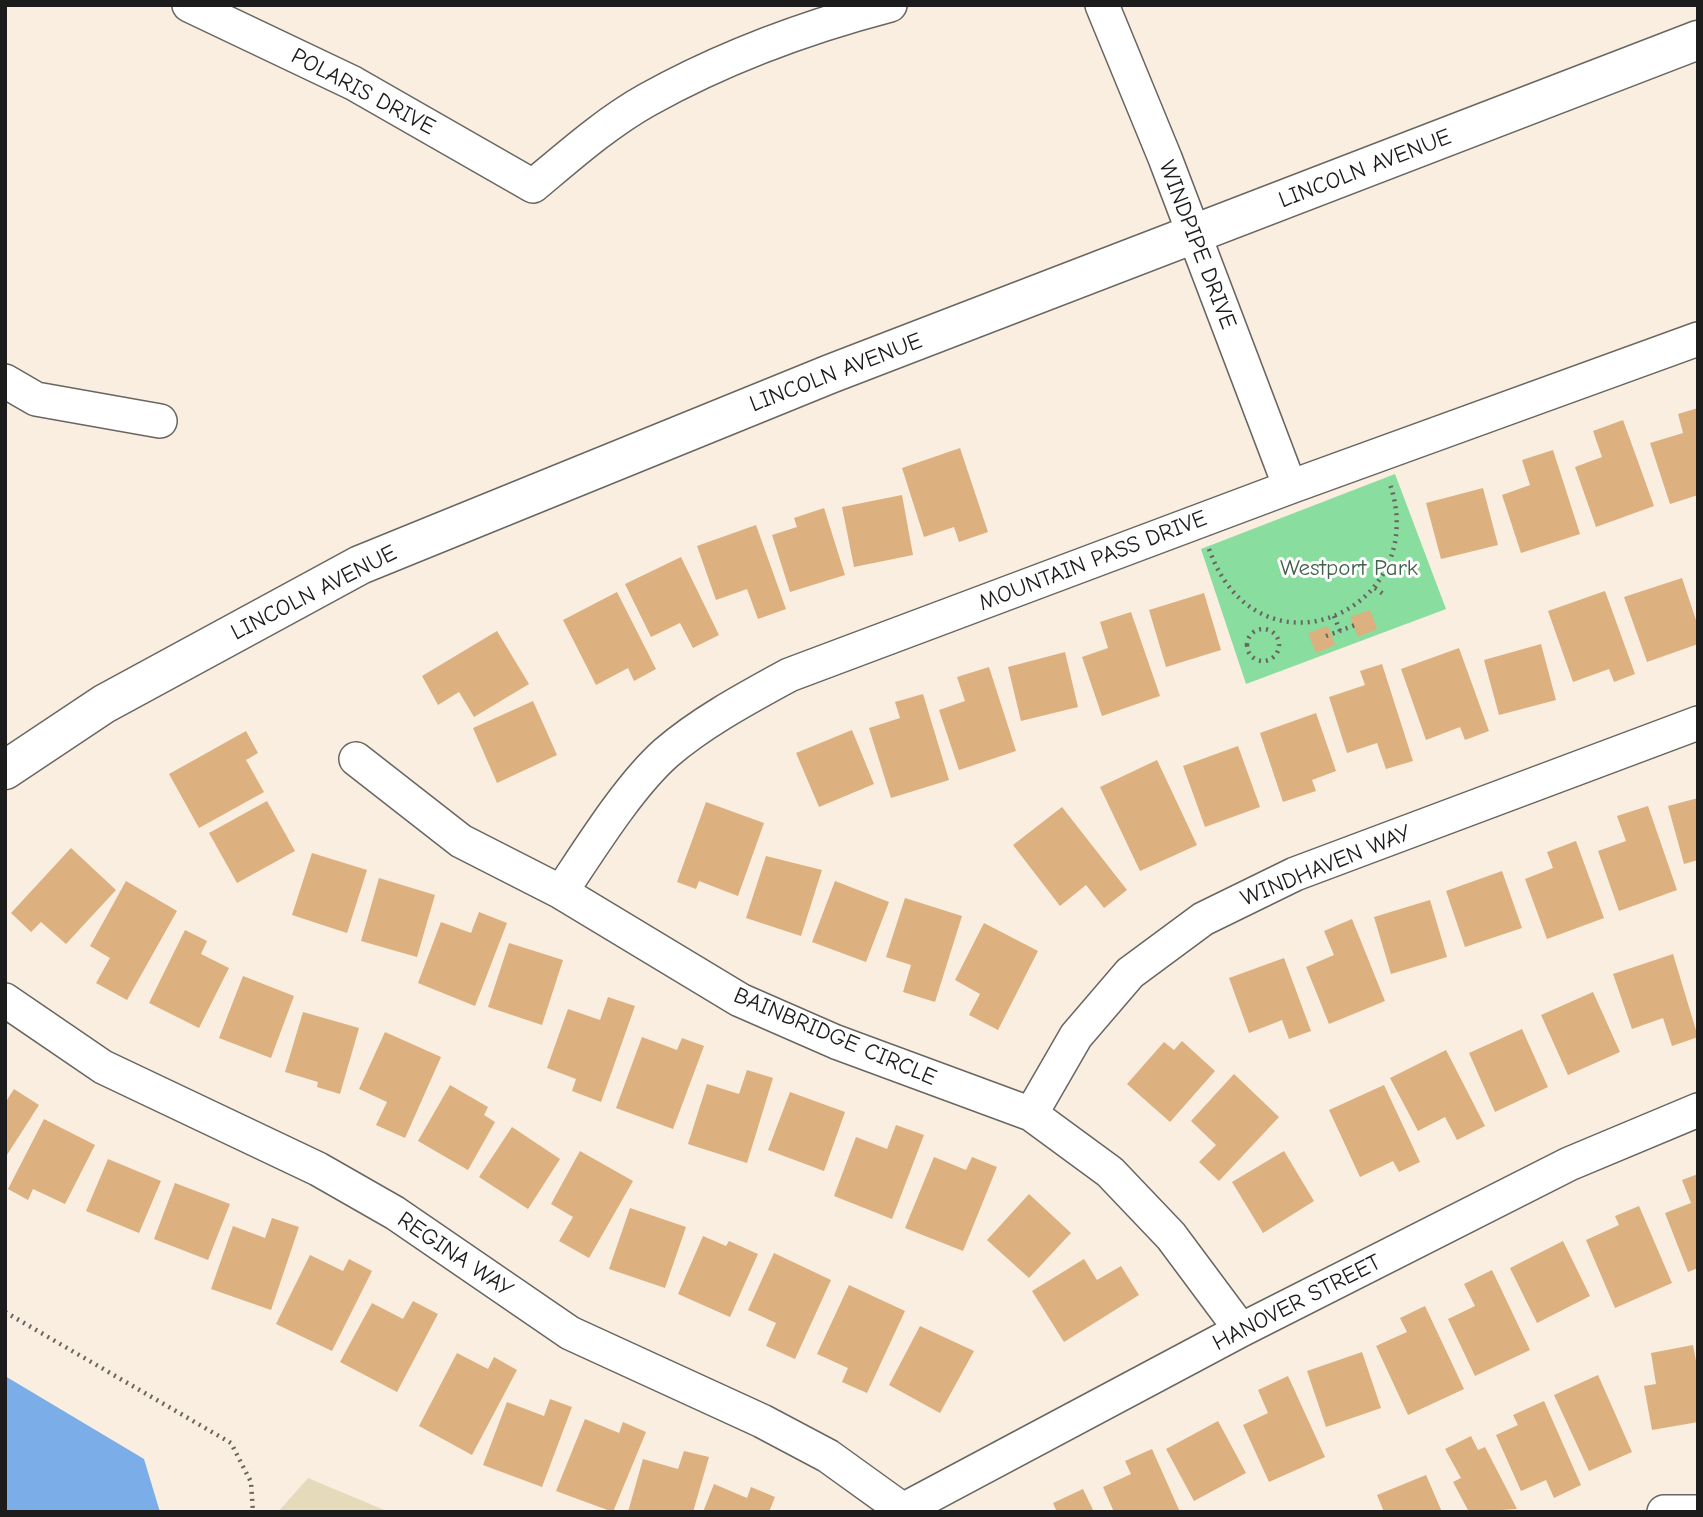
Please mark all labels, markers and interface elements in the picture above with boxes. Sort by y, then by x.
street label: POLARIS DRIVE [286,42,440,142]
street label: LINCOLN AVENUE [1275,123,1455,215]
street label: WINDPIPE DRIVE [1152,157,1242,333]
street label: LINCOLN AVENUE [746,327,926,419]
street label: MOUNTAIN PASS DRIVE [975,505,1211,617]
street label: LINCOLN AVENUE [227,539,401,647]
park label: Westport Park [1280,554,1418,582]
street label: WINDHAVEN WAY [1237,819,1415,913]
street label: BAINBRIDGE CIRCLE [729,982,941,1092]
street label: REGINA WAY [392,1206,518,1304]
street label: HANOVER STREET [1208,1249,1386,1357]

